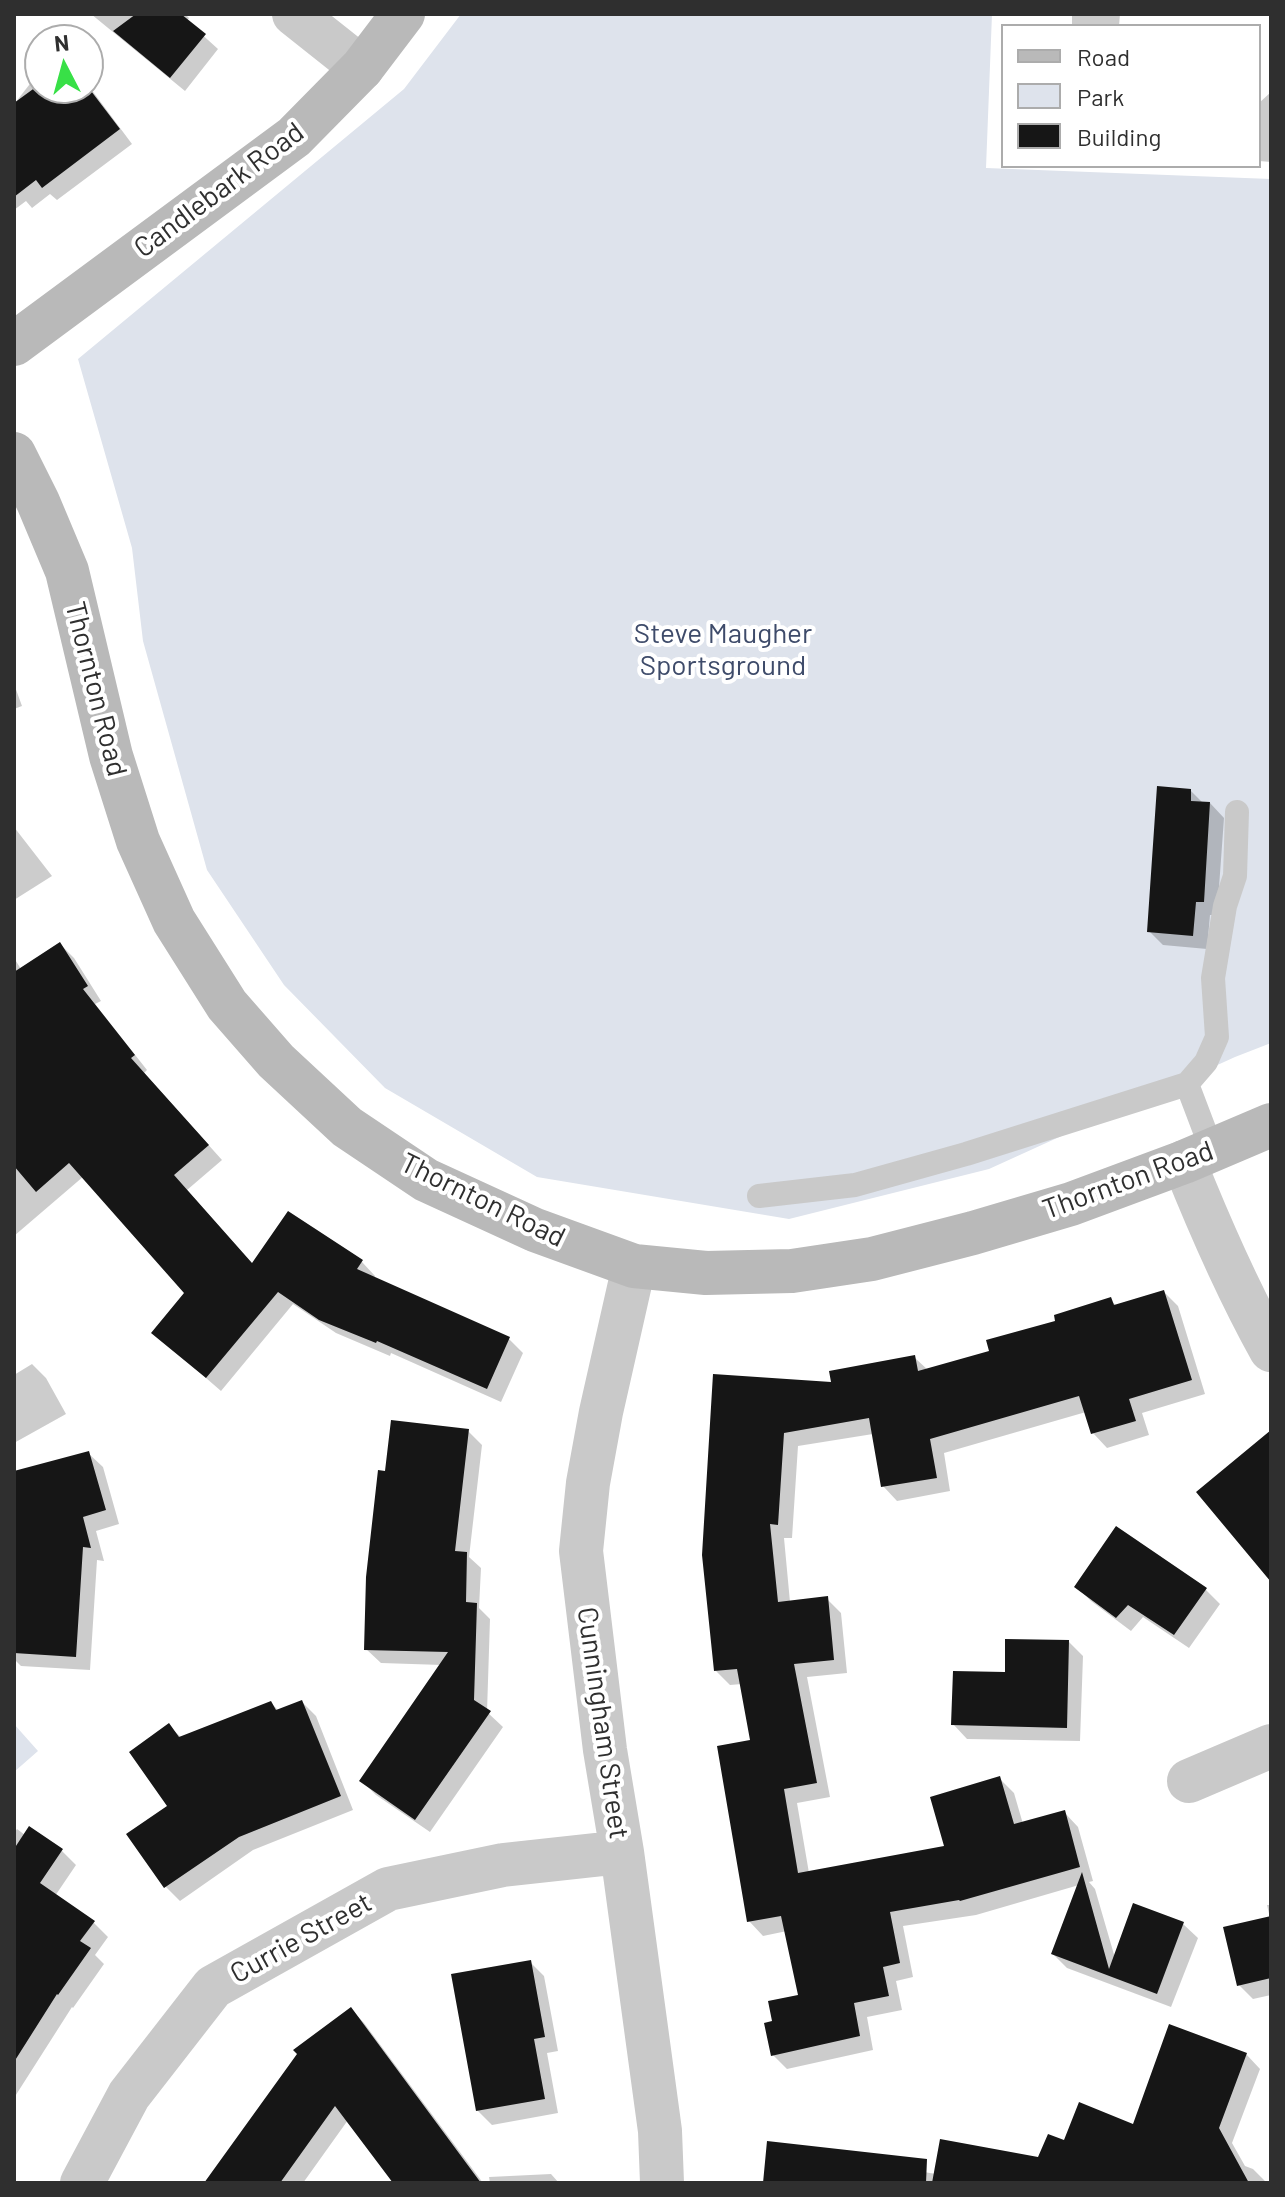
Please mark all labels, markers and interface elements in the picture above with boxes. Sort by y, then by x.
north arrow [24,24,104,104]
legend [1001,24,1261,168]
text: N [53,28,70,56]
text: Road [1077,42,1130,71]
text: Park [1077,82,1124,111]
street label: Candlebark Road [127,115,311,265]
text: Building [1077,122,1161,151]
street label: Thornton Road [58,598,134,780]
park label: Steve Maugher Sportsground [634,617,812,683]
street label: Thornton Road [1038,1134,1218,1226]
street label: Thornton Road [395,1146,571,1254]
street label: Cunningham Street [570,1605,636,1841]
street label: Currie Street [224,1885,378,1991]

